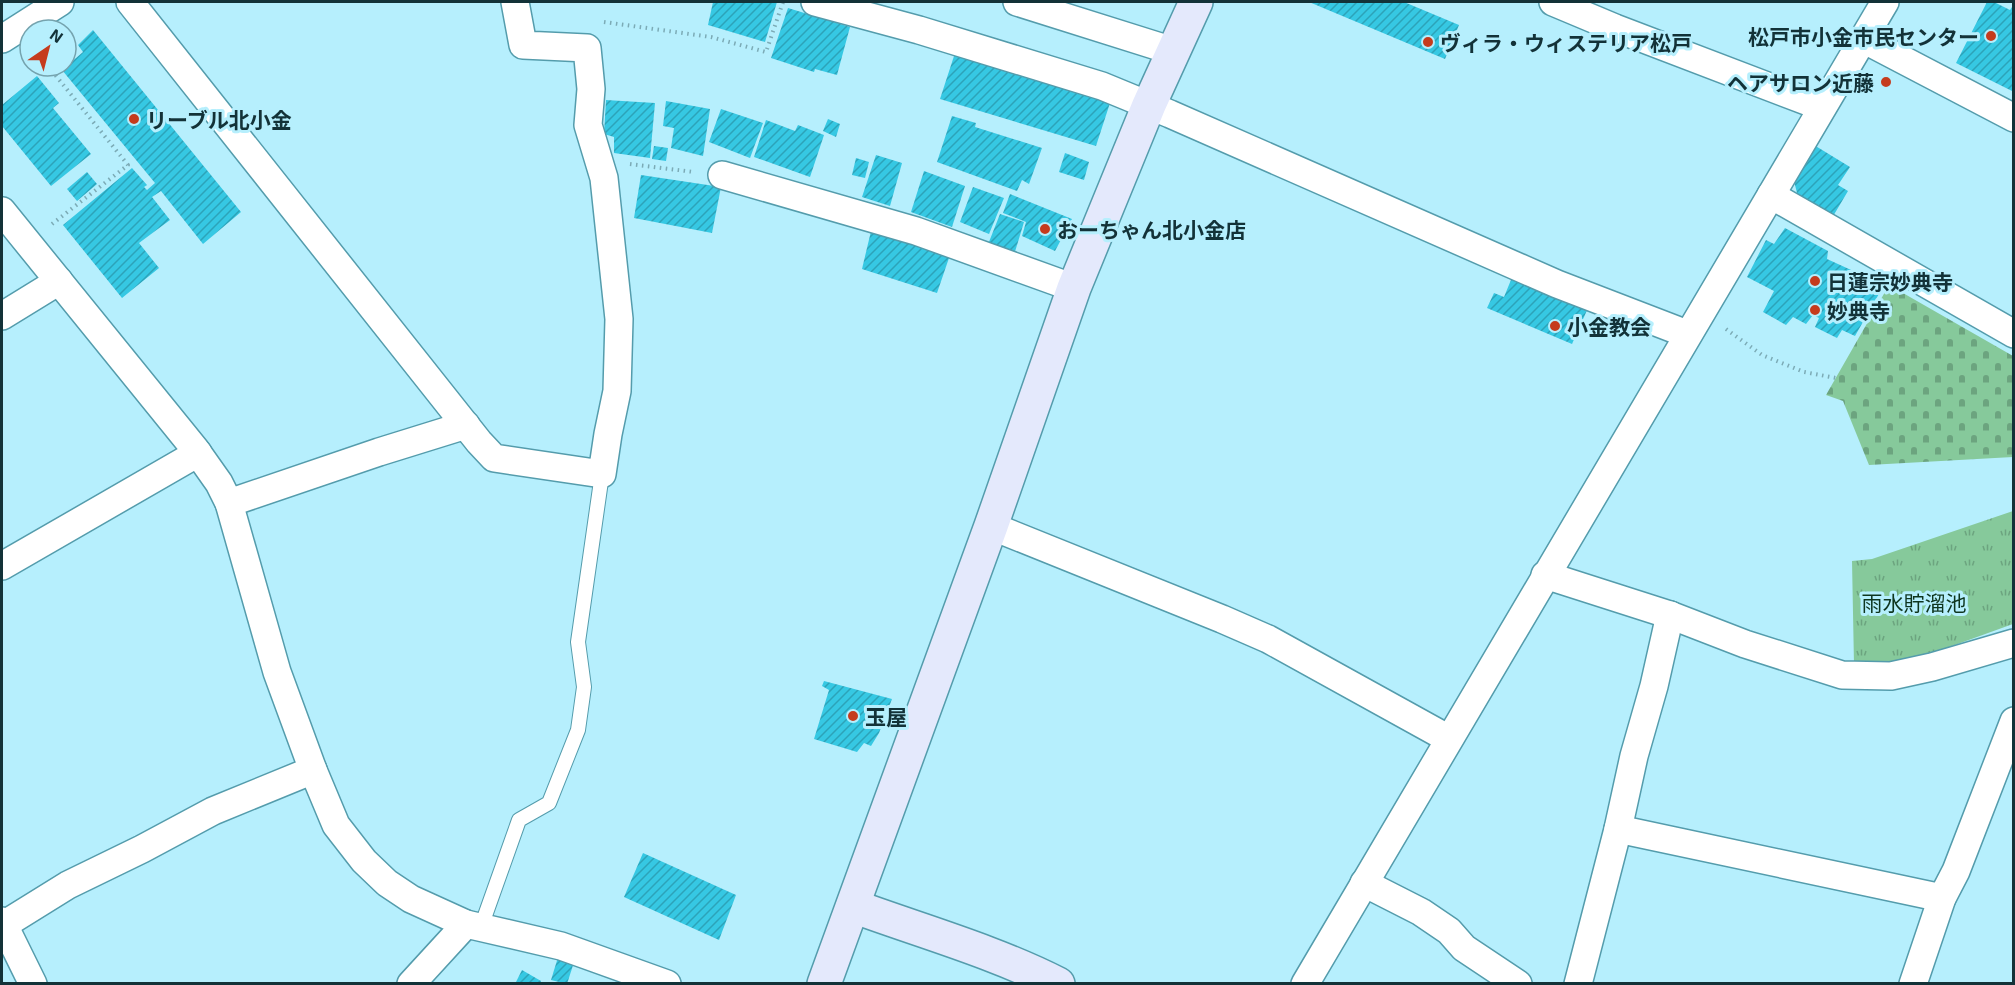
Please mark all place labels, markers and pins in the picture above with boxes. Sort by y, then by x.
place label: 松戸市小金市民センター [1748,24,1979,49]
marker: 松戸市小金市民センター [1984,29,1998,43]
place label: ヴィラ・ウィステリア松戸 [1440,30,1692,55]
marker: ヴィラ・ウィステリア松戸 [1421,35,1435,49]
place label: ヘアサロン近藤 [1727,70,1874,95]
marker: ヘアサロン近藤 [1879,75,1893,89]
place label: リーブル北小金 [146,107,292,132]
marker: リーブル北小金 [127,112,141,126]
place label: おーちゃん北小金店 [1057,217,1246,242]
marker: おーちゃん北小金店 [1038,222,1052,236]
place label: 日蓮宗妙典寺 [1827,269,1953,294]
marker: 日蓮宗妙典寺 [1808,274,1822,288]
place label: 妙典寺 [1827,298,1890,323]
marker: 妙典寺 [1808,303,1822,317]
place label: 小金教会 [1567,314,1651,339]
marker: 小金教会 [1548,319,1562,333]
place label: 玉屋 [865,704,907,729]
marker: 玉屋 [846,709,860,723]

